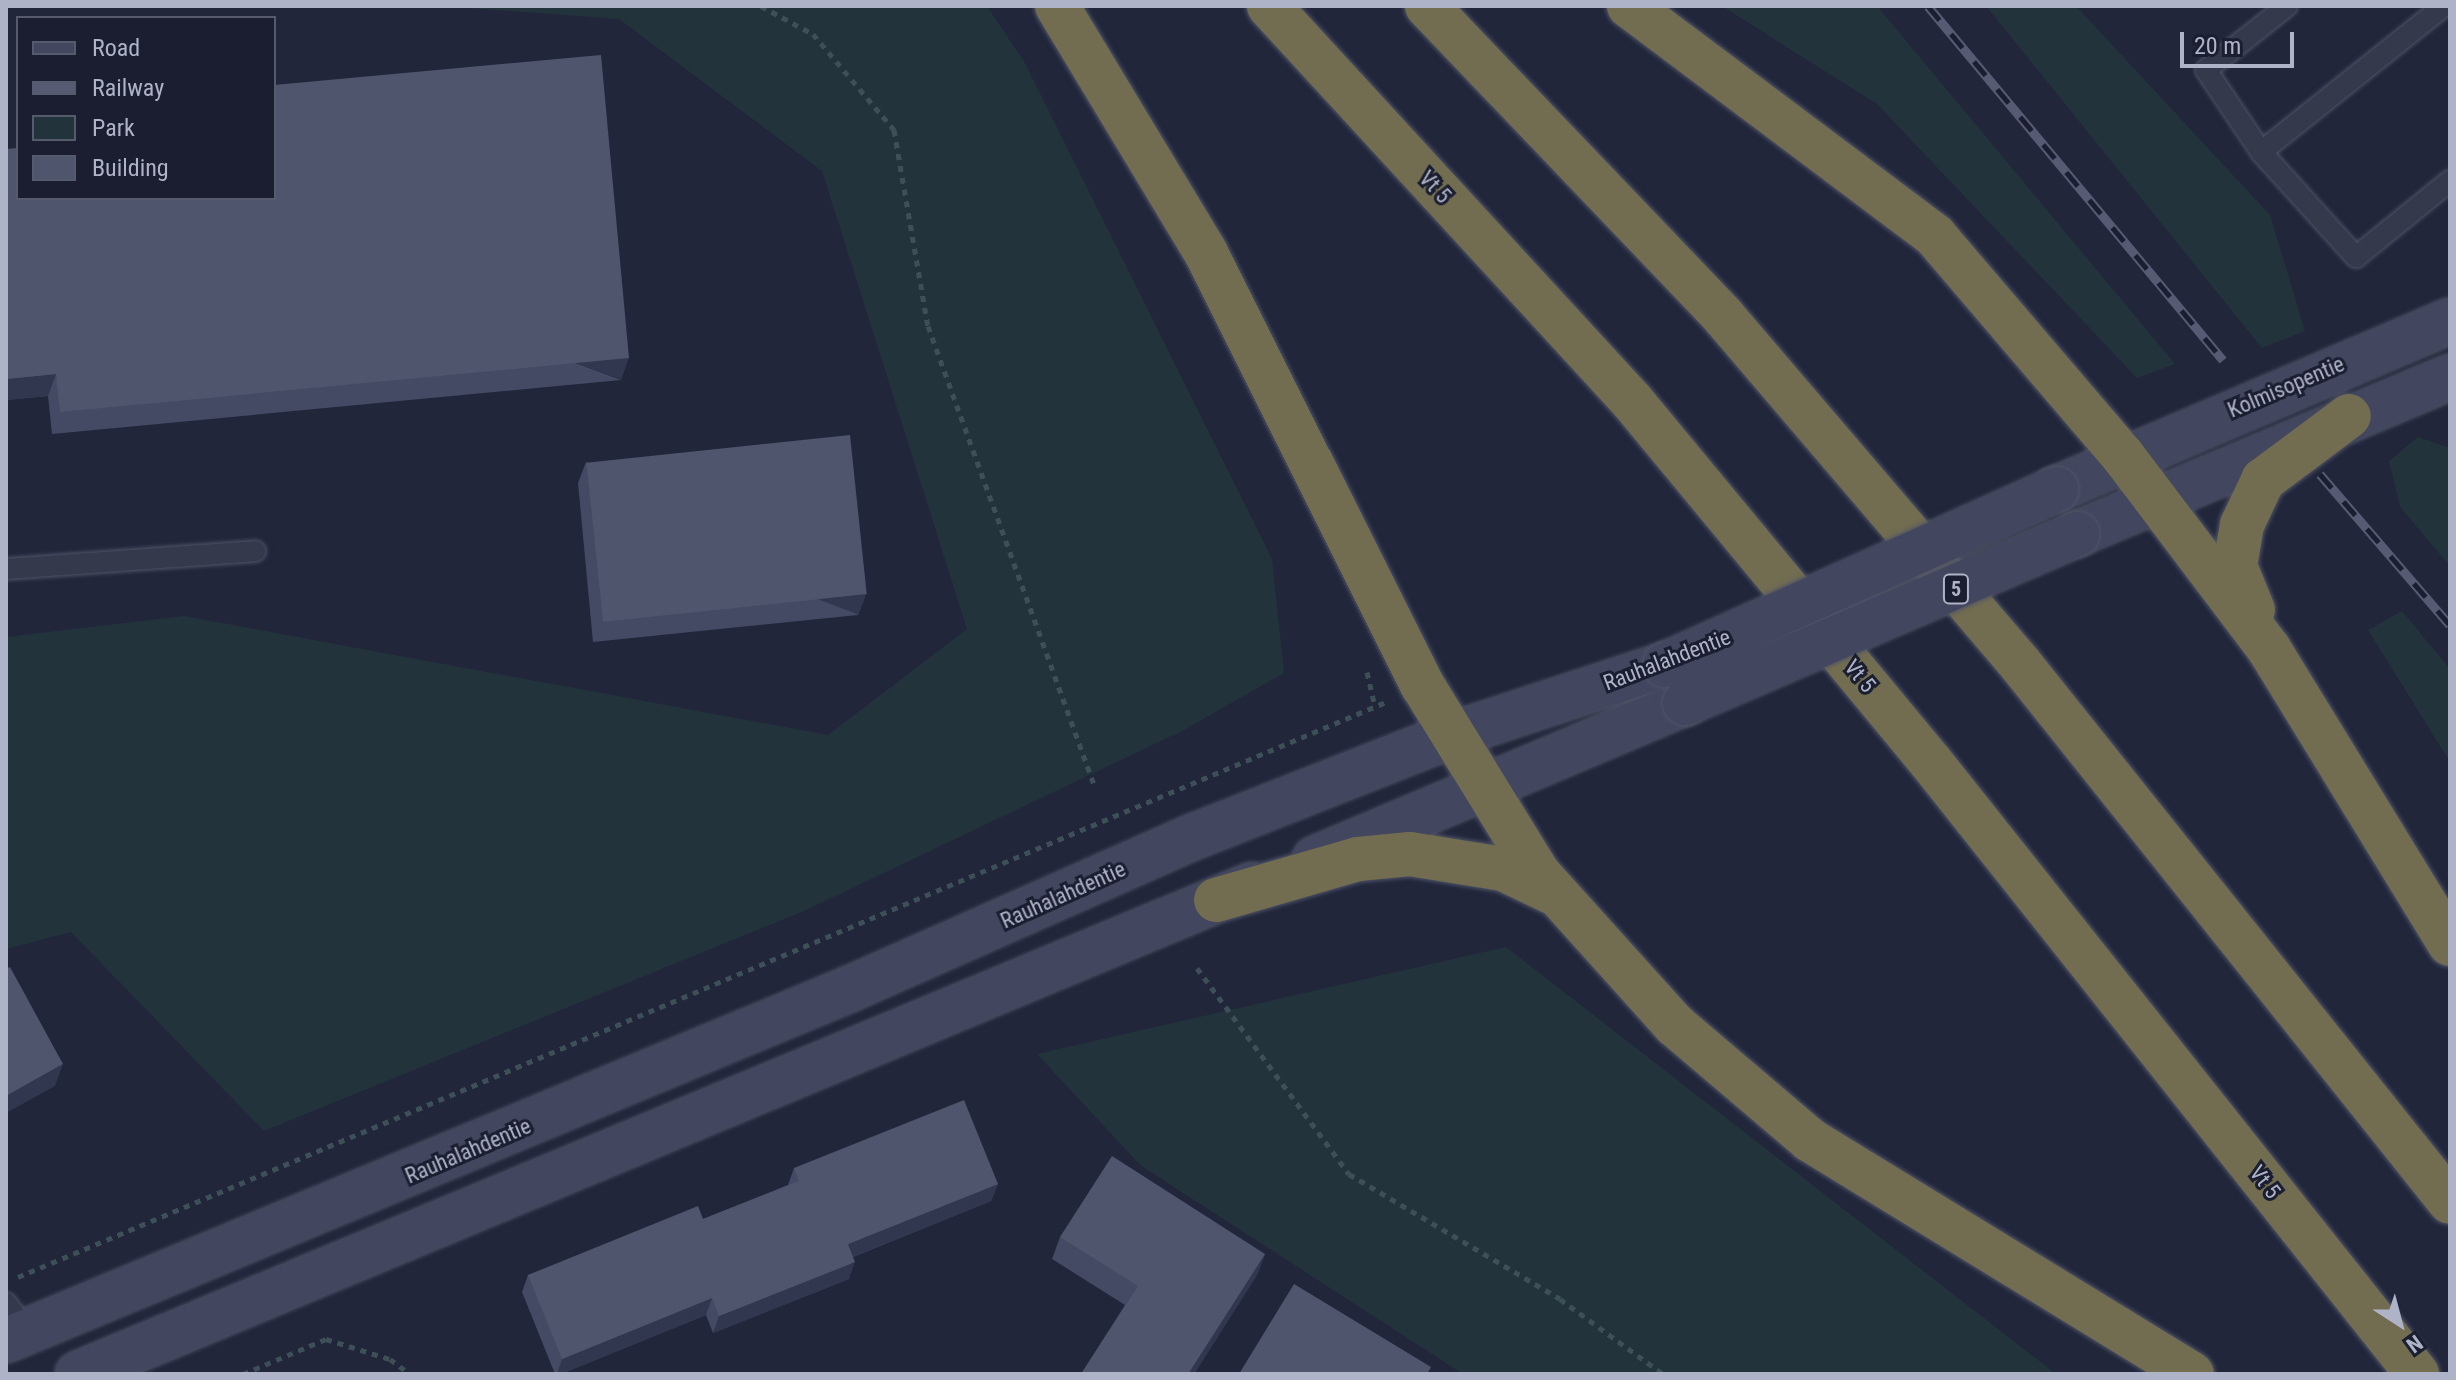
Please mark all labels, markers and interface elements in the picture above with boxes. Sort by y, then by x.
legend [16,16,276,200]
scale bar [2184,16,2298,66]
text: 20 m [2194,32,2241,60]
text: Road [92,34,140,62]
text: Railway [92,74,164,102]
text: Park [92,114,135,142]
text: Building [92,154,169,182]
street label: Vt 5 [1413,165,1457,209]
street label: Kolmisopentie [2224,351,2348,423]
road number: 5 [1942,573,1970,605]
street label: Rauhalahdentie [1600,624,1734,696]
street label: Vt 5 [1839,654,1881,698]
street label: Rauhalahdentie [996,856,1130,934]
street label: Rauhalahdentie [401,1113,535,1189]
street label: Vt 5 [2244,1160,2286,1204]
north arrow [2360,1284,2440,1364]
text: N [2402,1330,2427,1358]

